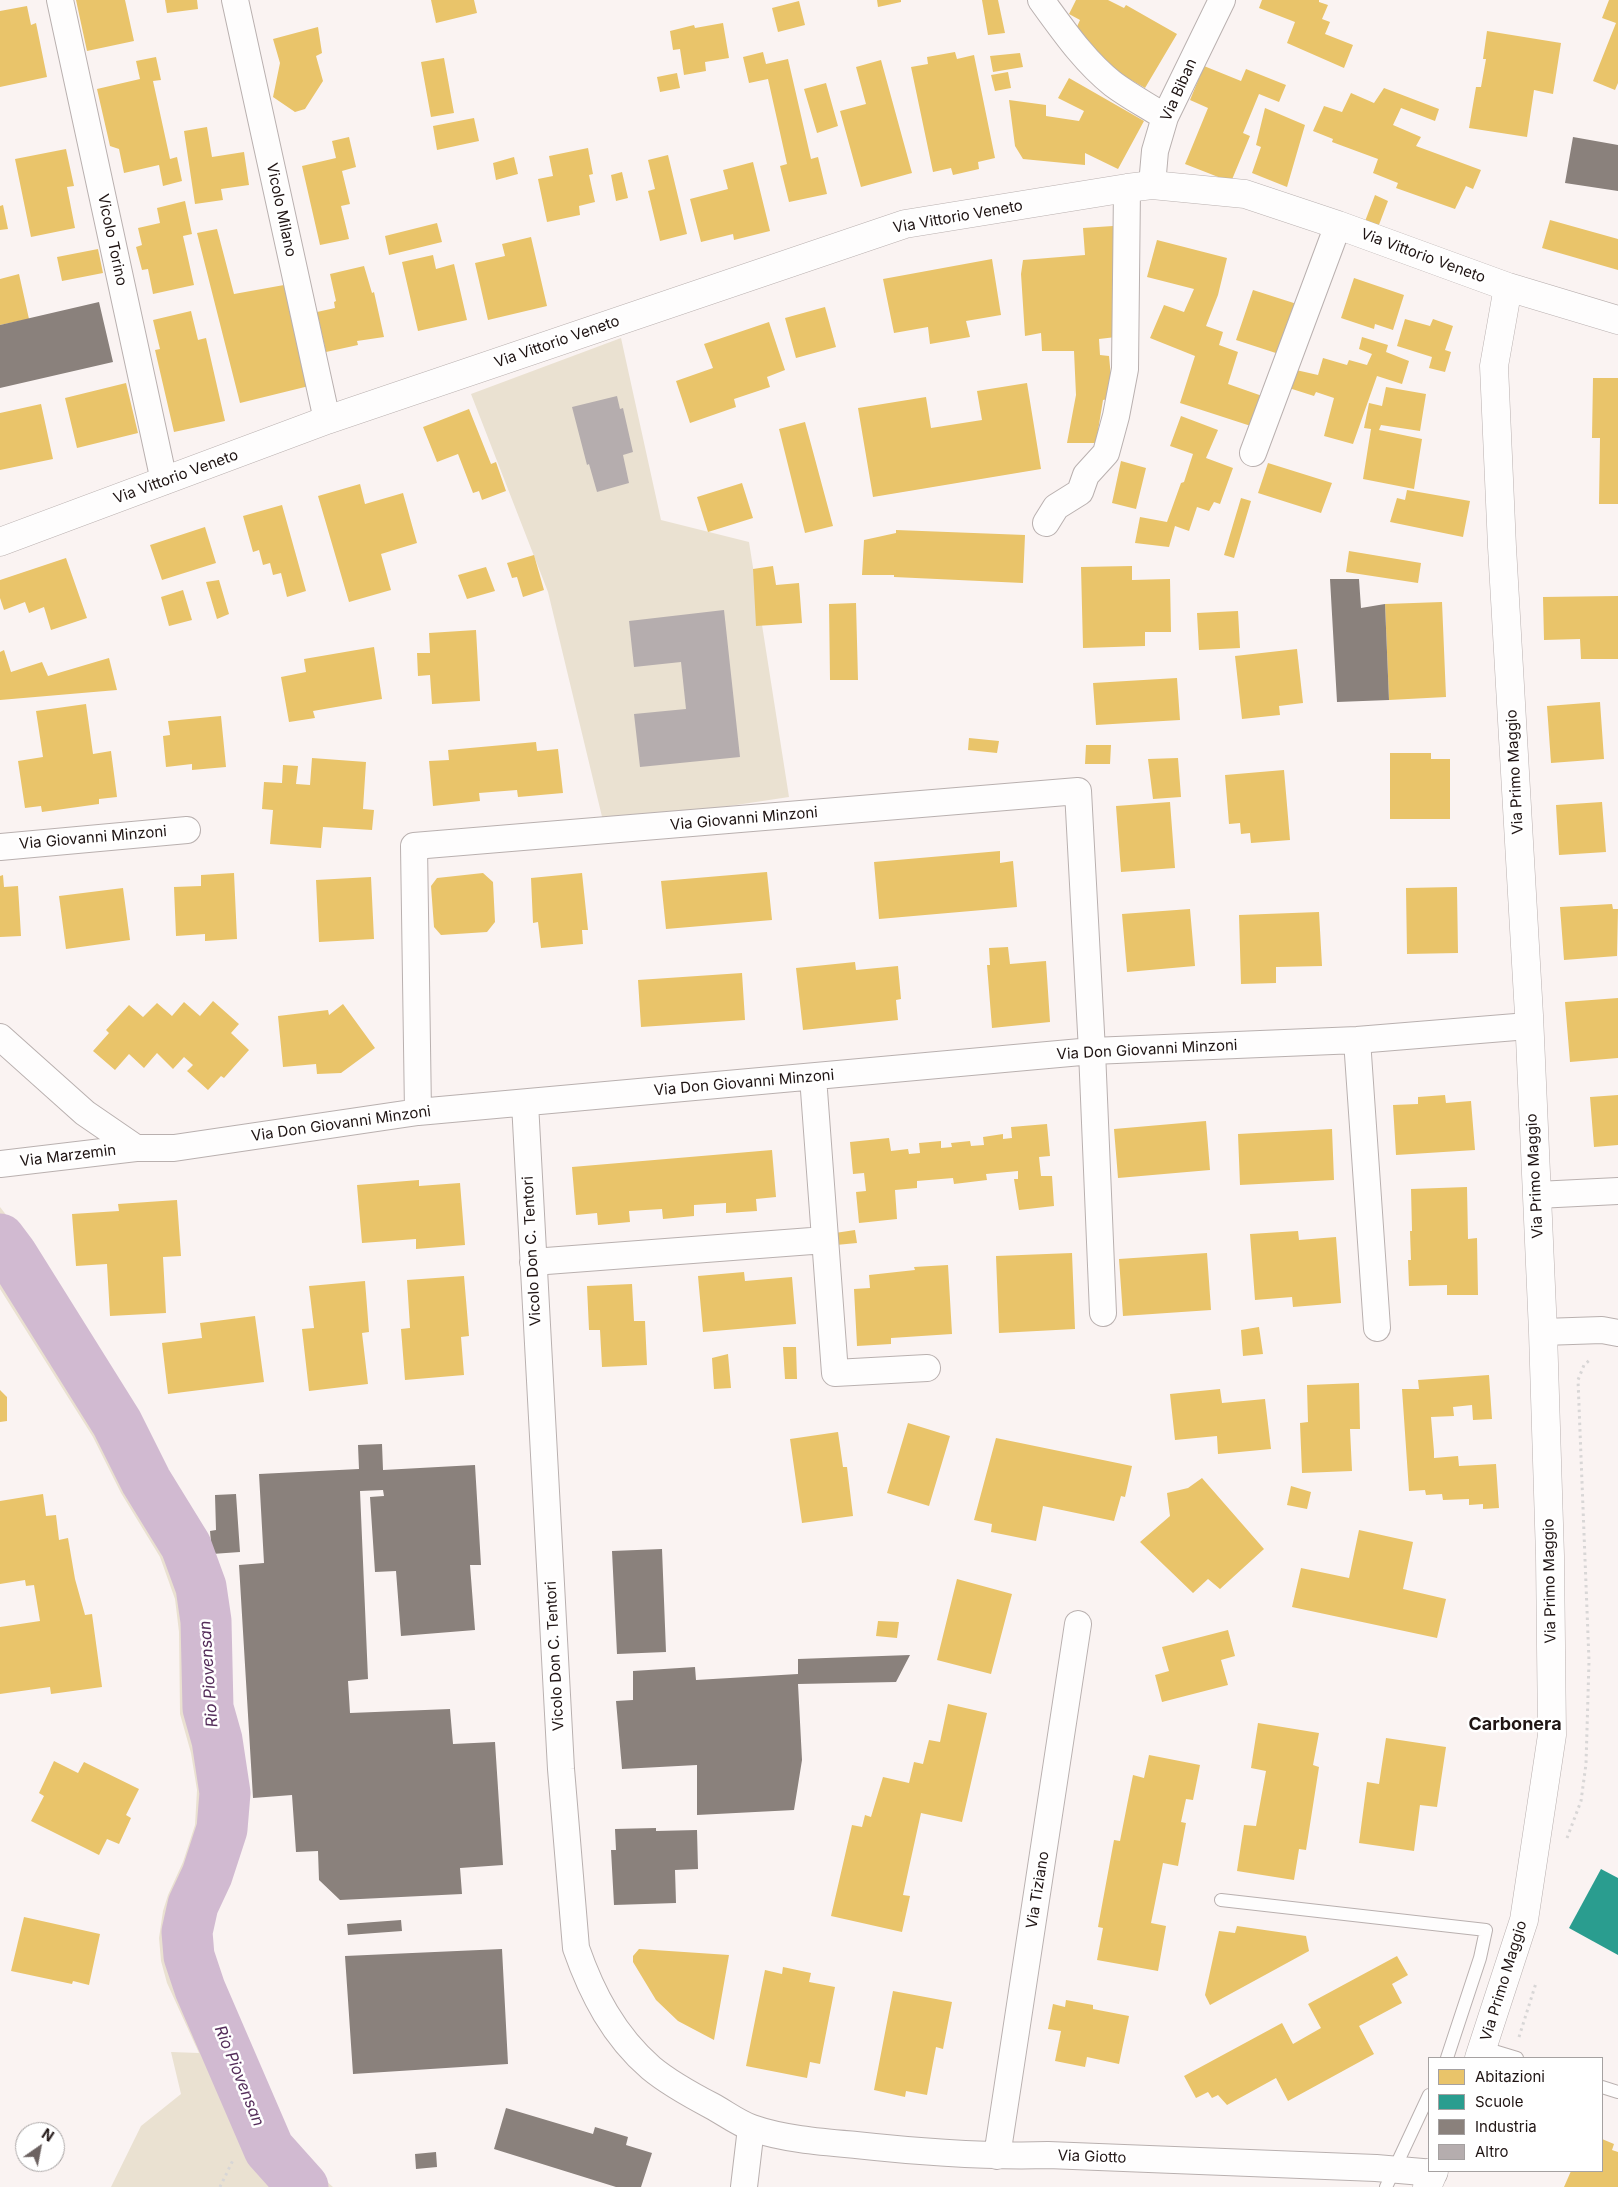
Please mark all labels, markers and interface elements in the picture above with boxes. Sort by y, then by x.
street label: Via Biban [1157,56,1201,124]
street label: Vicolo Milano [262,161,300,259]
street label: Vicolo Torino [94,193,130,287]
street label: Via Vittorio Veneto [892,197,1024,237]
street label: Via Vittorio Veneto [1358,225,1488,287]
street label: Via Vittorio Veneto [492,312,622,372]
street label: Via Vittorio Veneto [111,446,241,508]
street label: Via Primo Maggio [1503,709,1527,835]
street label: Via Giovanni Minzoni [669,804,819,834]
street label: Via Giovanni Minzoni [18,823,168,853]
street label: Via Don Giovanni Minzoni [1056,1036,1238,1064]
street label: Via Don Giovanni Minzoni [653,1066,835,1100]
street label: Via Don Giovanni Minzoni [250,1102,432,1146]
street label: Via Primo Maggio [1523,1113,1547,1239]
street label: Via Marzemin [19,1141,117,1171]
street label: Vicolo Don C. Tentori [519,1176,545,1326]
street label: Via Primo Maggio [1540,1518,1560,1644]
street label: Vicolo Don C. Tentori [542,1581,568,1731]
water label: Rio Piovensan [196,1620,222,1728]
district label: Carbonera [1468,1714,1562,1736]
street label: Via Tiziano [1023,1850,1053,1930]
street label: Via Primo Maggio [1477,1919,1531,2043]
water label: Rio Piovensan [210,2023,268,2129]
legend [1428,2057,1603,2172]
text: Abitazioni [1475,2067,1545,2086]
text: Scuole [1475,2092,1523,2111]
text: Industria [1475,2117,1537,2136]
north arrow [15,2122,65,2172]
text: N [39,2125,57,2145]
text: Altro [1475,2142,1509,2161]
street label: Via Giotto [1057,2147,1127,2167]

